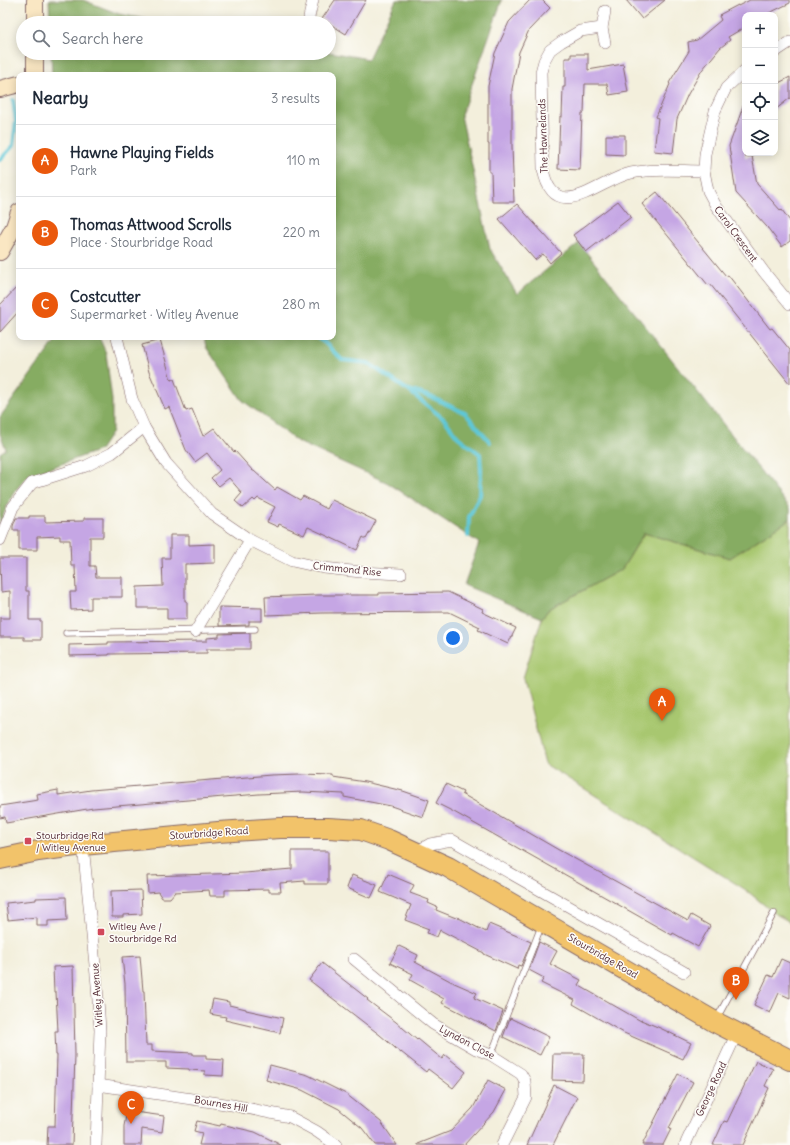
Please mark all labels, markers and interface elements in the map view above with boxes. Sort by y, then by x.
map controls [742,12,778,156]
button: + [742,12,778,48]
search box [16,16,336,60]
icon: search [30,27,52,49]
text: Search here [62,29,143,48]
button: − [742,48,778,84]
button: locate [742,84,778,120]
text: Nearby [32,87,88,109]
text: 3 results [271,90,320,107]
street label: The Hawnelands [535,98,551,174]
button: layers [742,120,778,156]
text: Hawne Playing Fields [70,143,214,162]
text: A [41,152,49,169]
text: 110 m [287,152,320,169]
text: Park [70,162,97,179]
street label: Carol Crescent [711,203,761,265]
text: Thomas Attwood Scrolls [70,215,232,234]
text: B [41,224,49,241]
text: 220 m [283,224,320,241]
text: Place · Stourbridge Road [70,234,213,251]
text: Costcutter [70,287,141,306]
text: C [41,296,49,313]
text: 280 m [282,296,320,313]
text: Supermarket · Witley Avenue [70,306,239,323]
street label: Crimmond Rise [312,559,382,579]
your location [443,628,463,648]
pin: A [649,688,675,721]
street label: Stourbridge Road [169,824,249,842]
place label: Stourbridge Rd / Witley Avenue [36,829,106,854]
marker: Stourbridge Rd / Witley Avenue [23,836,33,846]
place label: Witley Ave / Stourbridge Rd [109,920,177,945]
marker: Witley Ave / Stourbridge Rd [96,927,106,937]
street label: Stourbridge Road [566,931,640,981]
street label: Witley Avenue [88,963,106,1027]
pin: B [723,967,749,1000]
street label: Lyndon Close [437,1022,497,1062]
street label: George Road [693,1059,729,1118]
pin: C [118,1091,144,1124]
street label: Bournes Hill [193,1093,249,1115]

